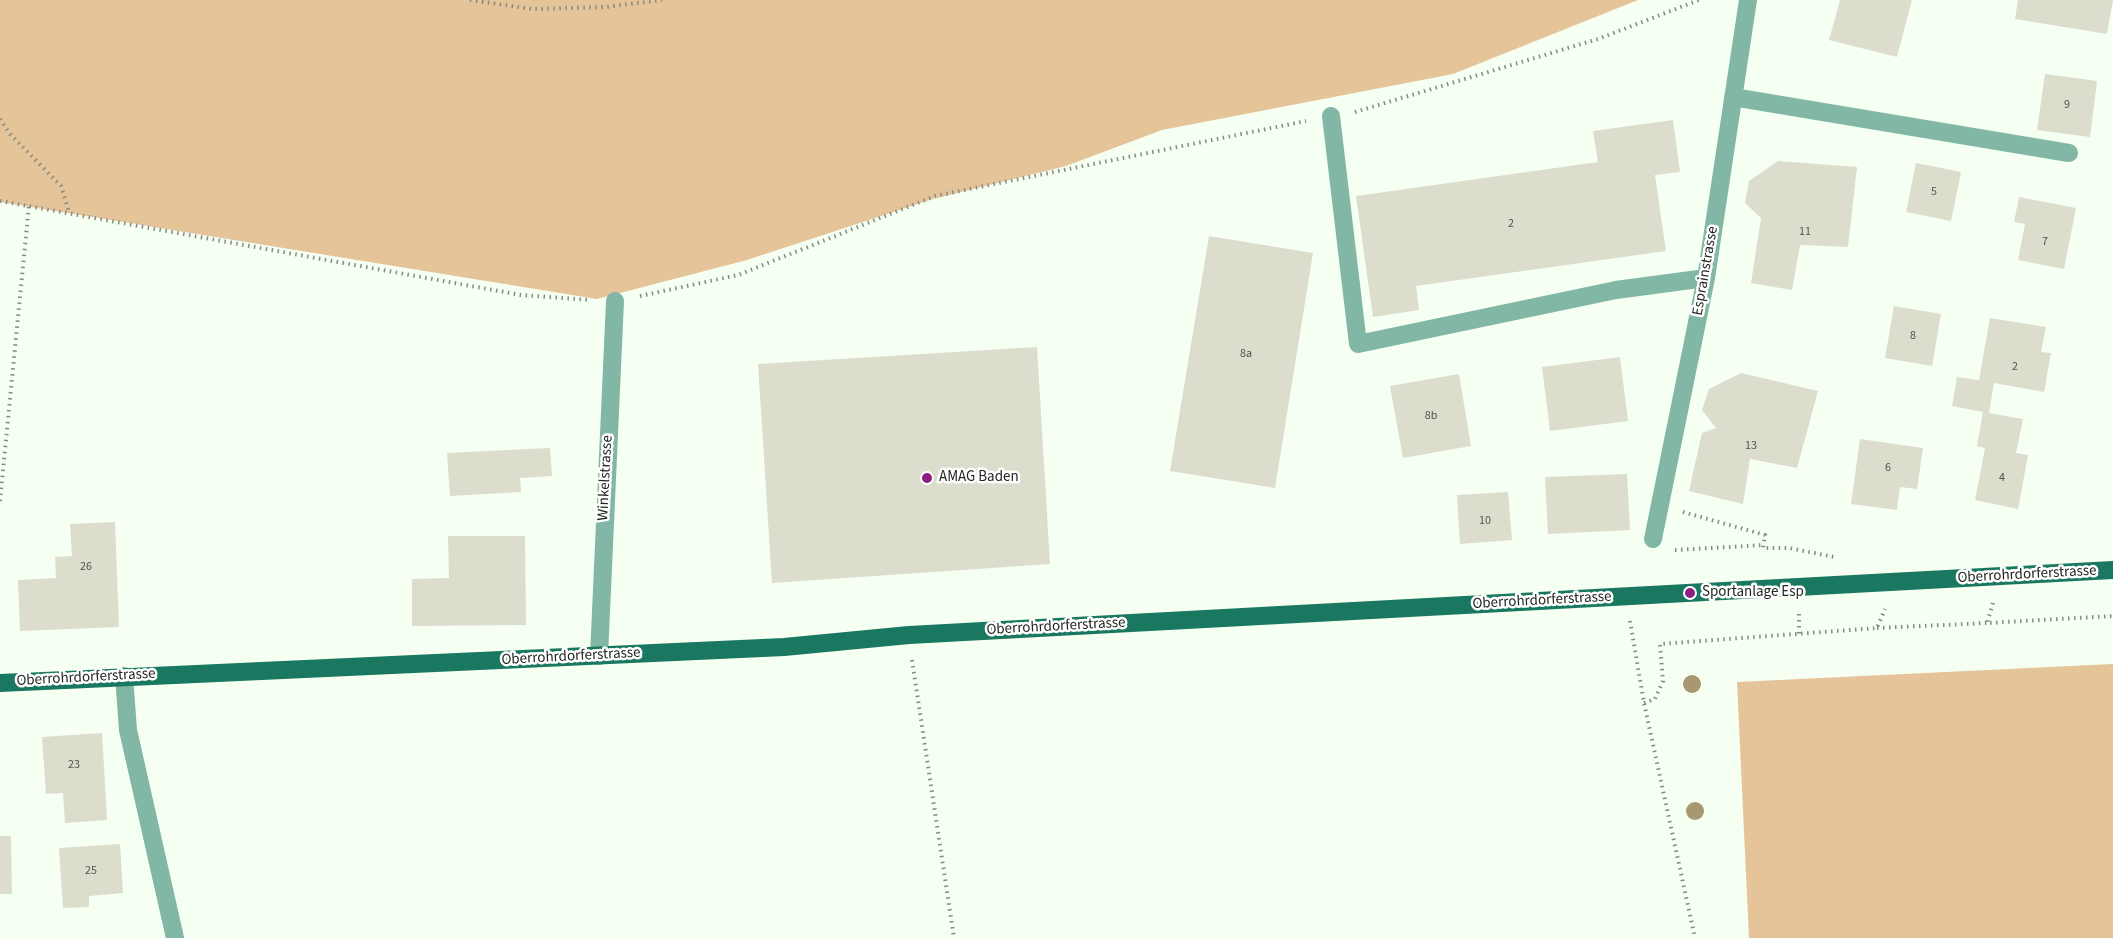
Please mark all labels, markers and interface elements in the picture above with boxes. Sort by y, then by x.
house number: 9 [2064,98,2070,112]
house number: 5 [1931,185,1937,199]
house number: 2 [1508,217,1514,231]
street label: Esprainstrasse [1689,225,1723,317]
house number: 11 [1799,225,1811,239]
house number: 7 [2042,235,2048,249]
house number: 8 [1910,329,1916,343]
house number: 8a [1240,347,1252,361]
house number: 2 [2012,360,2018,374]
house number: 8b [1425,409,1437,423]
street label: Winkelstrasse [595,435,617,521]
house number: 13 [1745,439,1757,453]
house number: 6 [1885,461,1891,475]
place label: AMAG Baden [939,469,1019,487]
marker: AMAG Baden [920,471,934,485]
house number: 4 [1999,471,2005,485]
house number: 10 [1479,514,1491,528]
house number: 26 [80,560,92,574]
street label: Oberrohrdorferstrasse [1957,562,2097,588]
place label: Sportanlage Esp [1702,584,1804,602]
marker: Sportanlage Esp [1683,586,1697,600]
street label: Oberrohrdorferstrasse [1472,588,1612,614]
street label: Oberrohrdorferstrasse [986,614,1126,640]
street label: Oberrohrdorferstrasse [501,644,641,670]
street label: Oberrohrdorferstrasse [16,665,156,691]
house number: 23 [68,758,80,772]
house number: 25 [85,864,97,878]

